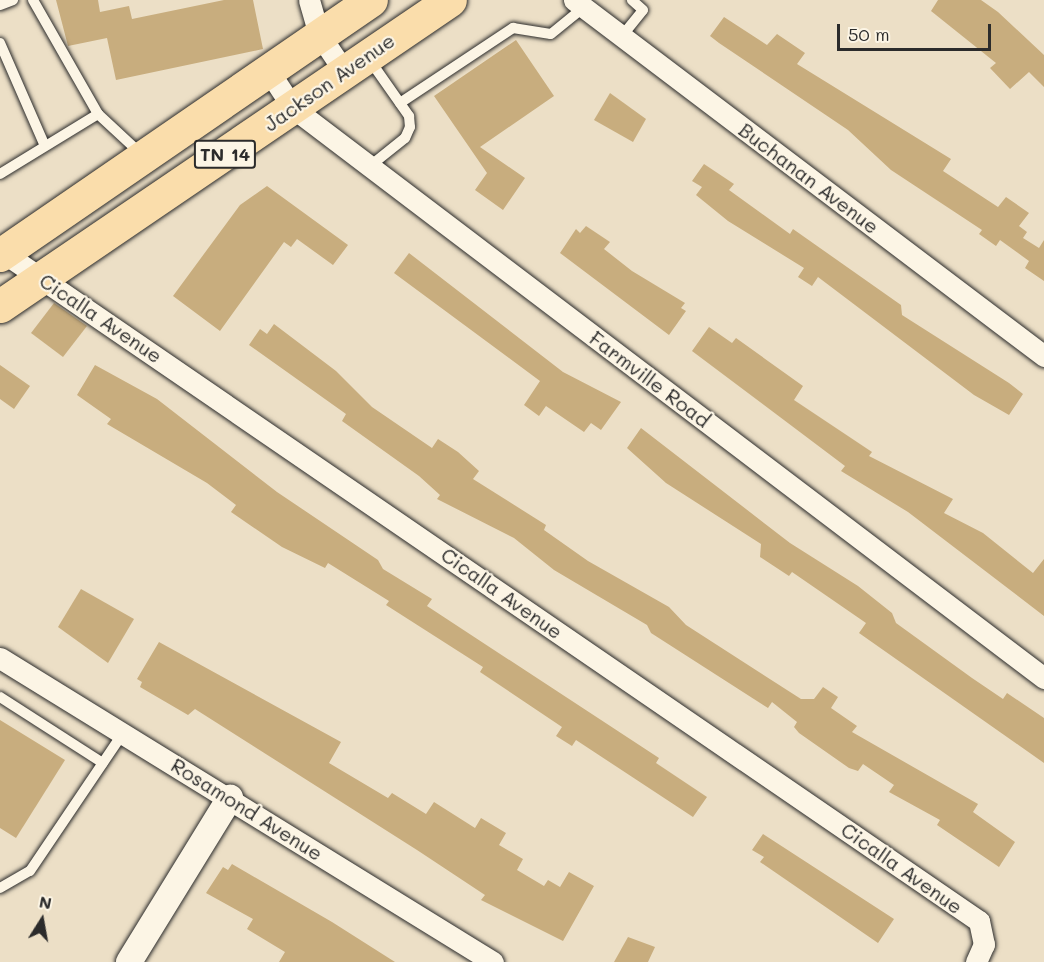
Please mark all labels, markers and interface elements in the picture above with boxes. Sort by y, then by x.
scale bar [840,12,994,50]
text: 50 m [848,22,890,46]
street label: Jackson Avenue [259,28,399,136]
street label: Buchanan Avenue [734,118,884,238]
road number: TN 14 [194,139,256,169]
street label: Cicalla Avenue [35,268,167,368]
street label: Farmville Road [585,326,715,432]
street label: Cicalla Avenue [437,542,567,644]
street label: Rosamond Avenue [167,753,327,865]
street label: Cicalla Avenue [837,817,967,919]
north arrow [12,890,72,950]
text: N [38,890,53,913]

